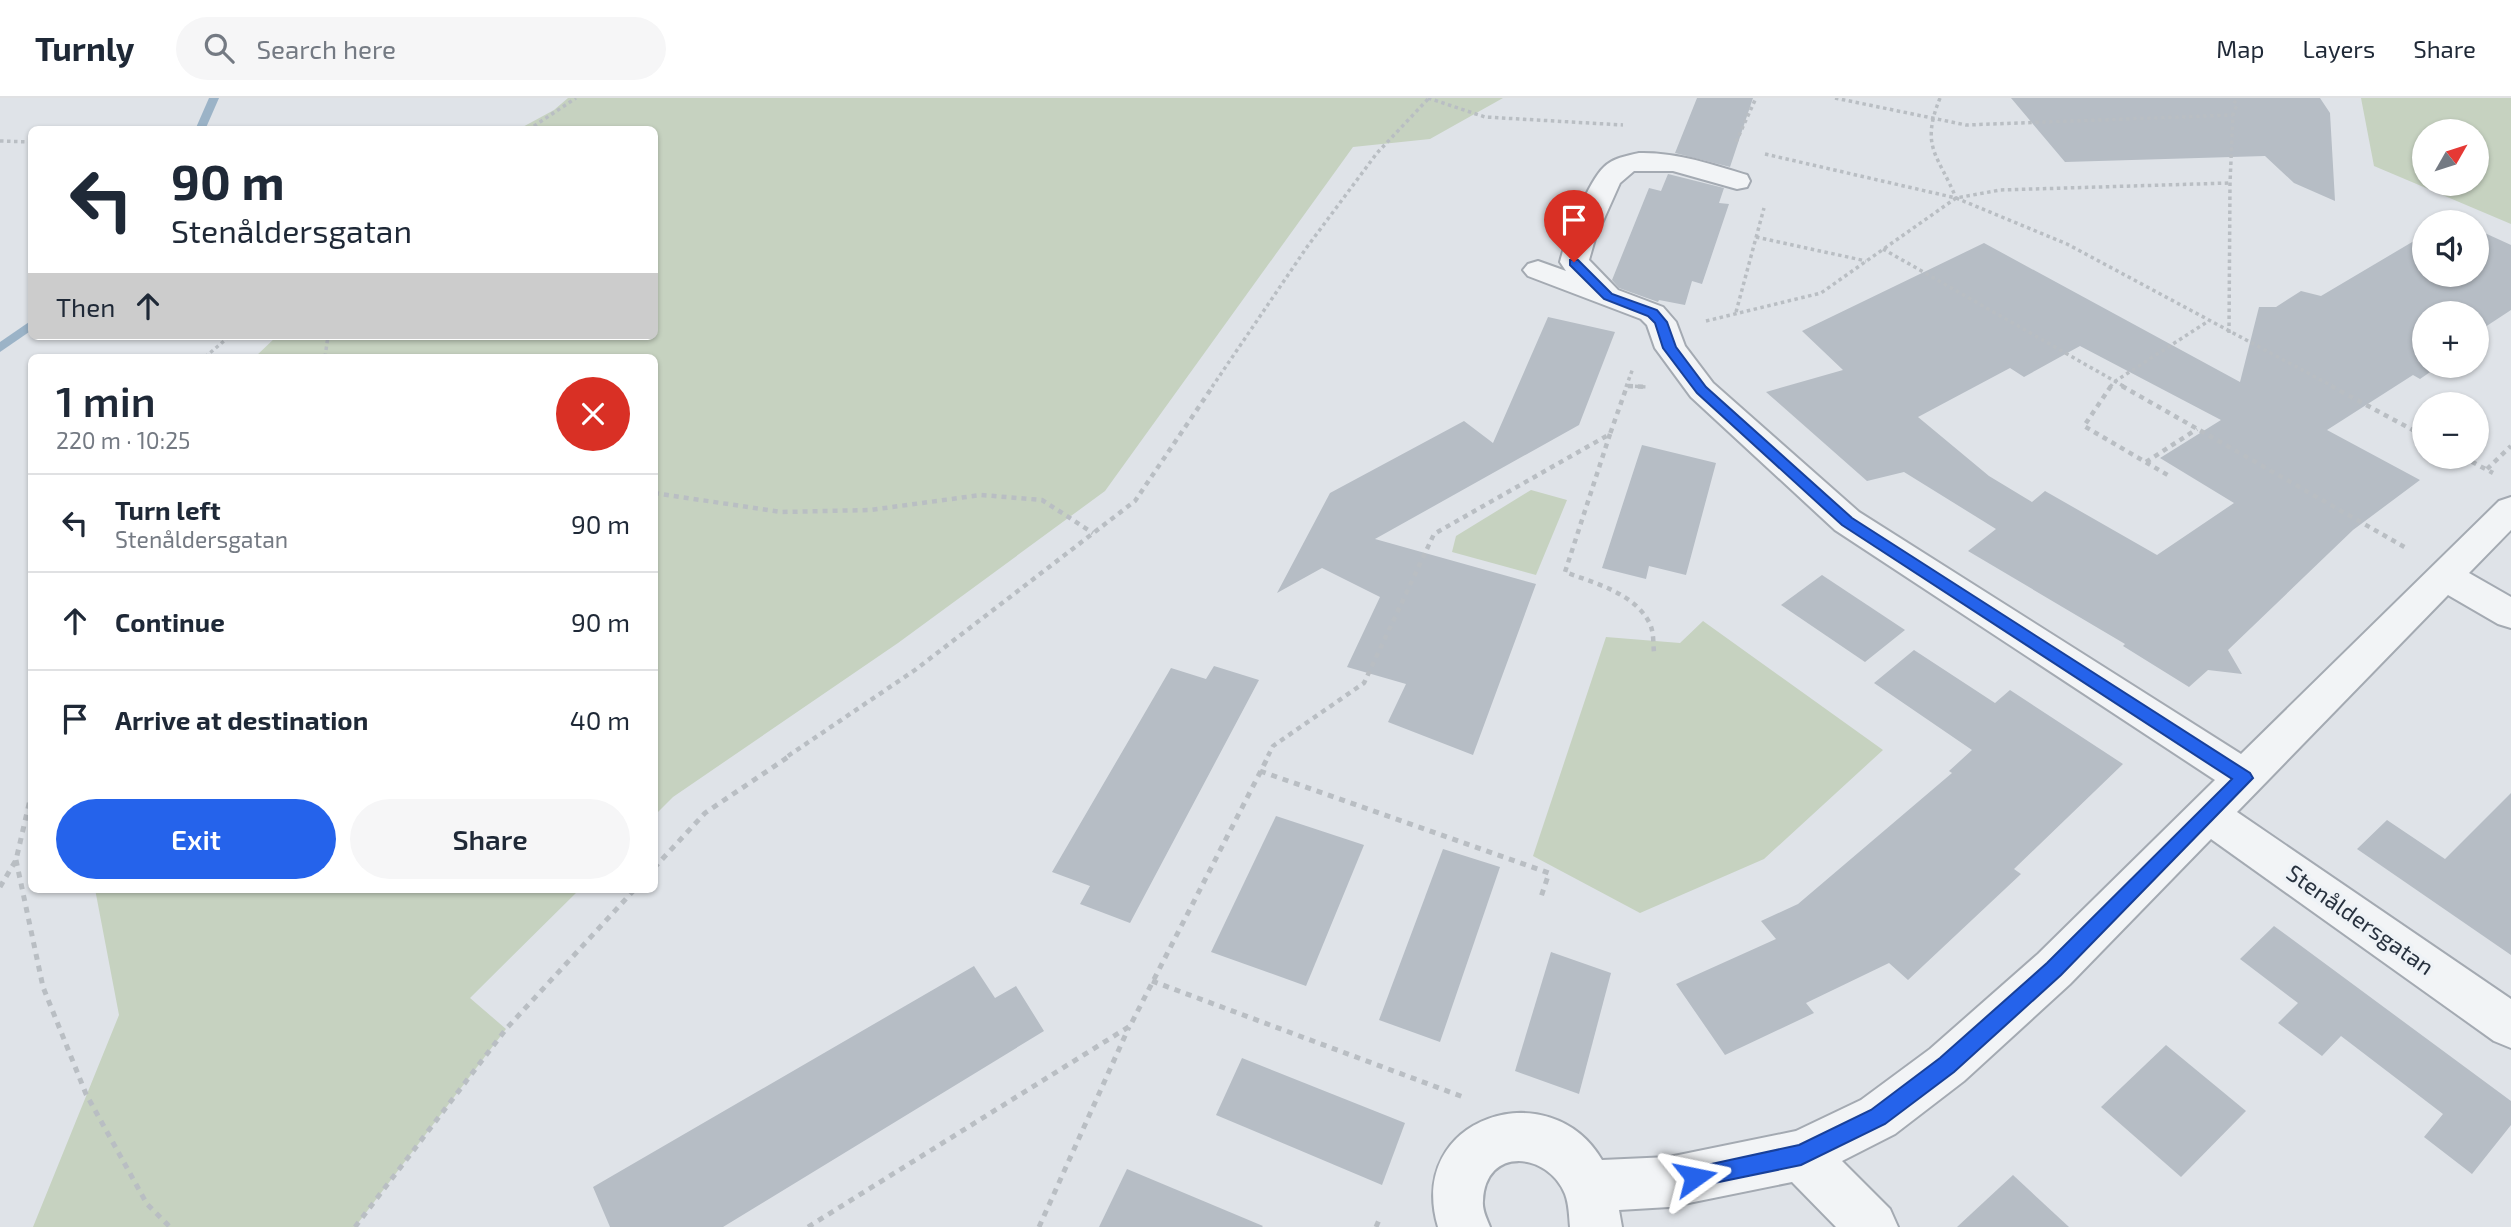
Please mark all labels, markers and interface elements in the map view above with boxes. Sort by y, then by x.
search box [176,17,666,80]
text: Turnly [35,28,134,68]
icon: search [200,29,238,67]
text: Search here [256,33,396,64]
text: Map [2216,34,2264,63]
text: Layers [2302,34,2375,63]
text: Share [2413,34,2476,63]
north arrow [2412,119,2488,196]
map controls [2412,119,2489,469]
text: 90 m [171,151,285,210]
icon: left [56,154,147,245]
pin [1544,190,1604,262]
icon: arrive [1555,201,1593,239]
button: sound [2412,210,2489,287]
text: Stenåldersgatan [171,211,412,249]
icon: ahead [129,287,167,325]
text: Then [56,291,115,322]
button: + [2412,301,2489,378]
text: 1 min [56,375,156,425]
button: close [556,377,630,451]
button: − [2412,392,2489,469]
text: 220 m · 10:25 [56,426,190,454]
text: Turn left [115,494,221,525]
icon: left [56,504,94,542]
text: 90 m [571,508,630,539]
text: Stenåldersgatan [115,525,288,553]
icon: ahead [56,602,94,640]
text: Continue [115,606,225,637]
text: 90 m [571,606,630,637]
icon: arrive [56,700,94,738]
text: Arrive at destination [115,704,368,735]
text: 40 m [570,704,630,735]
button: Exit [56,799,336,879]
button: Share [350,799,630,879]
street label: Stenåldersgatan [2282,858,2440,980]
position arrow [1658,1140,1732,1214]

